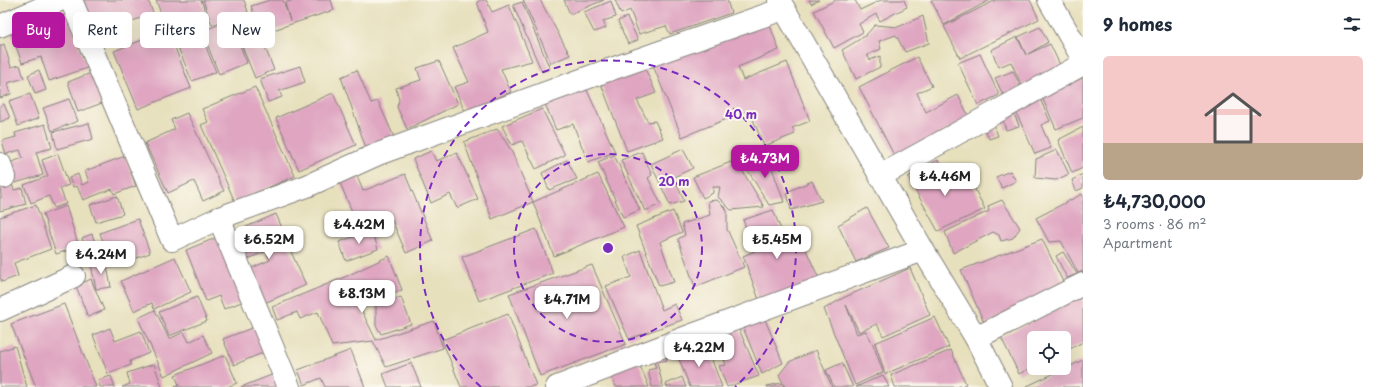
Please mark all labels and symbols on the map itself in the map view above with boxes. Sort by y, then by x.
text: 40 m [725,105,757,123]
pin: ₺4.73M [732,145,798,179]
pin: ₺4.46M [912,163,978,197]
text: 20 m [658,172,690,190]
pin: ₺4.42M [326,211,392,245]
pin: ₺6.52M [236,226,302,260]
pin: ₺5.45M [744,226,810,260]
pin: ₺4.24M [68,241,134,275]
centre of rings [601,241,615,255]
pin: ₺8.13M [329,280,395,314]
pin: ₺4.71M [534,286,600,320]
pin: ₺4.22M [666,334,732,368]

